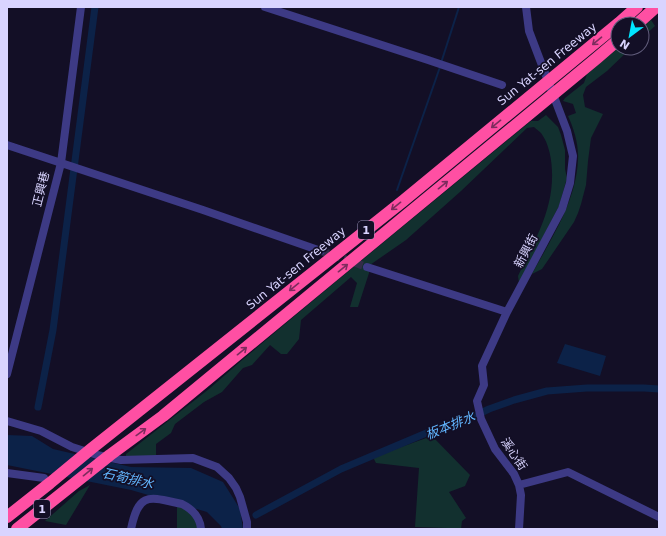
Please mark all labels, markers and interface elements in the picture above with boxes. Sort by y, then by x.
north arrow [610,16,650,56]
street label: Sun Yat-sen Freeway [495,20,599,108]
text: N [618,36,632,52]
one-way arrow [591,37,602,46]
one-way arrow [491,120,502,129]
street label: 正興巷 [30,170,52,208]
one-way arrow [438,181,448,190]
one-way arrow [390,202,401,211]
road number: 1 [358,221,374,239]
street label: Sun Yat-sen Freeway [244,224,348,312]
street label: 新興街 [511,232,541,270]
one-way arrow [337,264,348,272]
one-way arrow [289,283,299,292]
one-way arrow [237,346,248,355]
water label: 板本排水 [423,408,478,442]
one-way arrow [135,428,146,436]
street label: 溪心街 [498,435,530,473]
water label: 石筍排水 [101,465,156,492]
one-way arrow [83,468,94,476]
road number: 1 [34,500,50,518]

